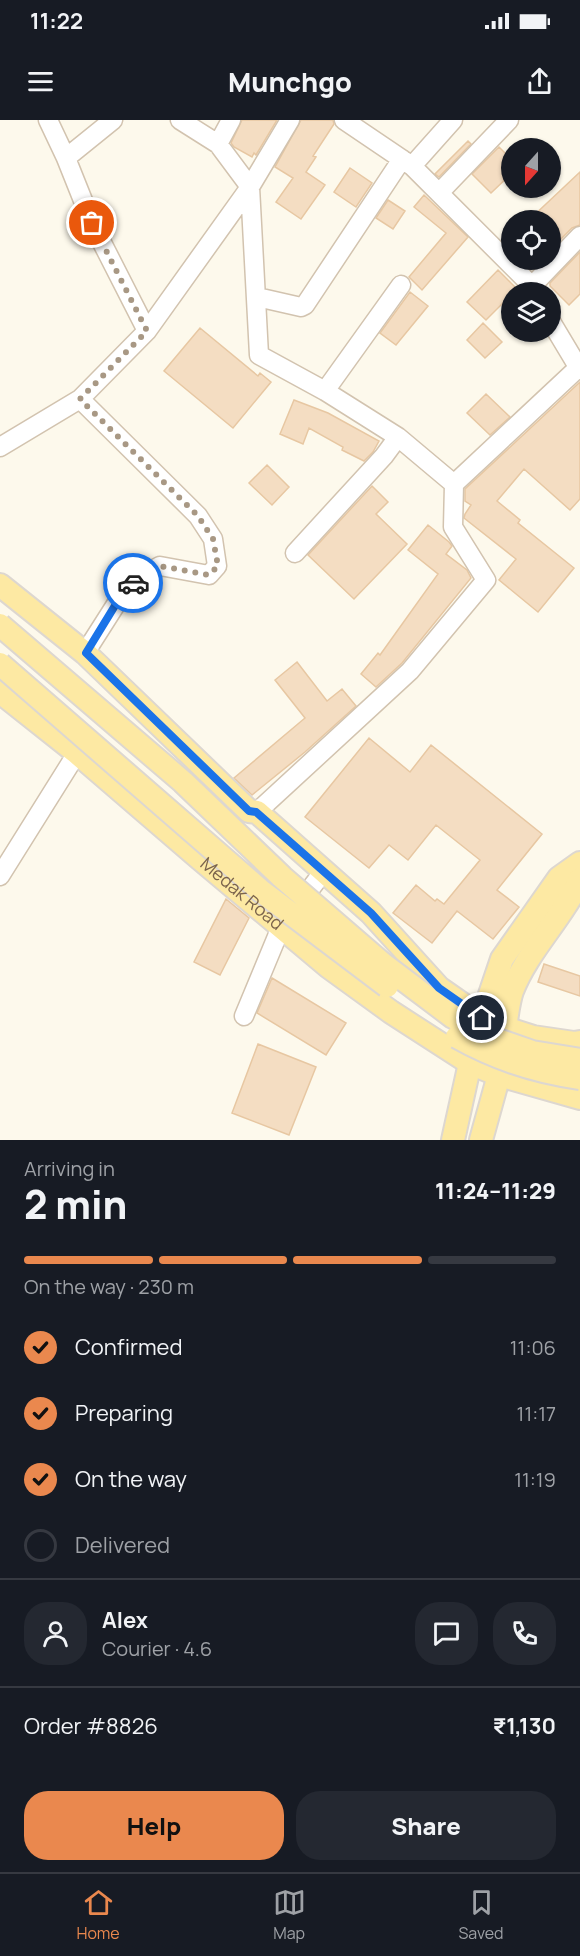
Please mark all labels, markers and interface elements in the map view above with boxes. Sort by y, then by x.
text: 11:22 [30,6,83,36]
text: Munchgo [228,63,352,100]
icon: menu [24,65,57,98]
icon: share [523,65,556,98]
north arrow [501,138,561,198]
map controls [501,138,561,342]
pin [66,197,117,248]
icon: bag [75,206,108,239]
button: locate [501,210,561,270]
button: layers [501,282,561,342]
courier [103,553,163,613]
icon: car [117,567,150,600]
street label: Medak Road [196,851,289,935]
pin [456,992,507,1043]
icon: home [465,1001,498,1034]
text: Arriving in [24,1155,115,1182]
text: 11:24–11:29 [435,1176,556,1206]
text: 2 min [24,1177,127,1231]
text: On the way · 230 m [24,1273,194,1300]
icon: check [24,1331,57,1364]
text: Confirmed [75,1332,183,1362]
text: 11:06 [510,1334,556,1361]
icon: check [24,1397,57,1430]
text: Preparing [75,1398,173,1428]
text: 11:17 [517,1400,556,1427]
icon: check [24,1463,57,1496]
text: On the way [75,1464,187,1494]
text: 11:19 [514,1466,556,1493]
text: Delivered [75,1530,170,1560]
button: person [24,1602,87,1665]
button: chat [415,1602,478,1665]
button: phone [493,1602,556,1665]
text: Alex [102,1605,148,1635]
text: Courier · 4.6 [102,1635,212,1662]
text: Order #8826 [24,1711,158,1741]
text: ₹1,130 [493,1711,556,1741]
button: Help [24,1791,284,1860]
button: Share [296,1791,556,1860]
tab: Home [76,1886,120,1944]
tab: Map [273,1886,306,1944]
tab: Saved [458,1886,504,1944]

